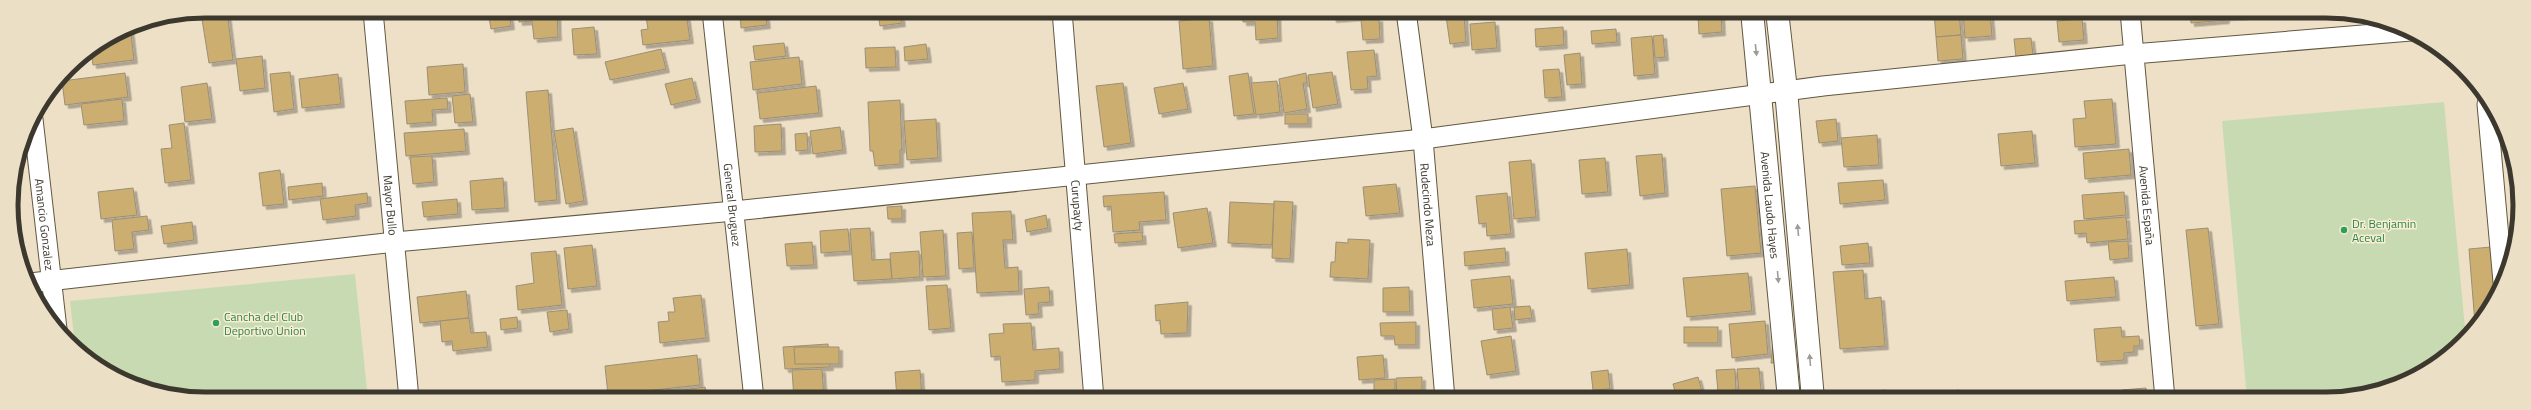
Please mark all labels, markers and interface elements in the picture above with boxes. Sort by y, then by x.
one-way arrow [1753,44,1759,56]
street label: Avenida Laudo Hayes [1756,151,1785,260]
street label: General Bruguez [719,162,747,247]
street label: Rudecindo Meza [1416,162,1442,247]
street label: Avenida España [2134,165,2161,246]
street label: Mayor Bullo [379,174,403,236]
street label: Amancio Gonzalez [30,177,60,271]
street label: Curupayty [1066,179,1090,232]
place label: Dr. Benjamin Aceval [2352,214,2416,247]
one-way arrow [1795,224,1802,236]
marker: Dr. Benjamin Aceval [2339,225,2349,235]
one-way arrow [1774,271,1781,283]
place label: Cancha del Club Deportivo Union [224,307,306,340]
marker: Cancha del Club Deportivo Union [211,318,221,328]
one-way arrow [1806,354,1813,366]

